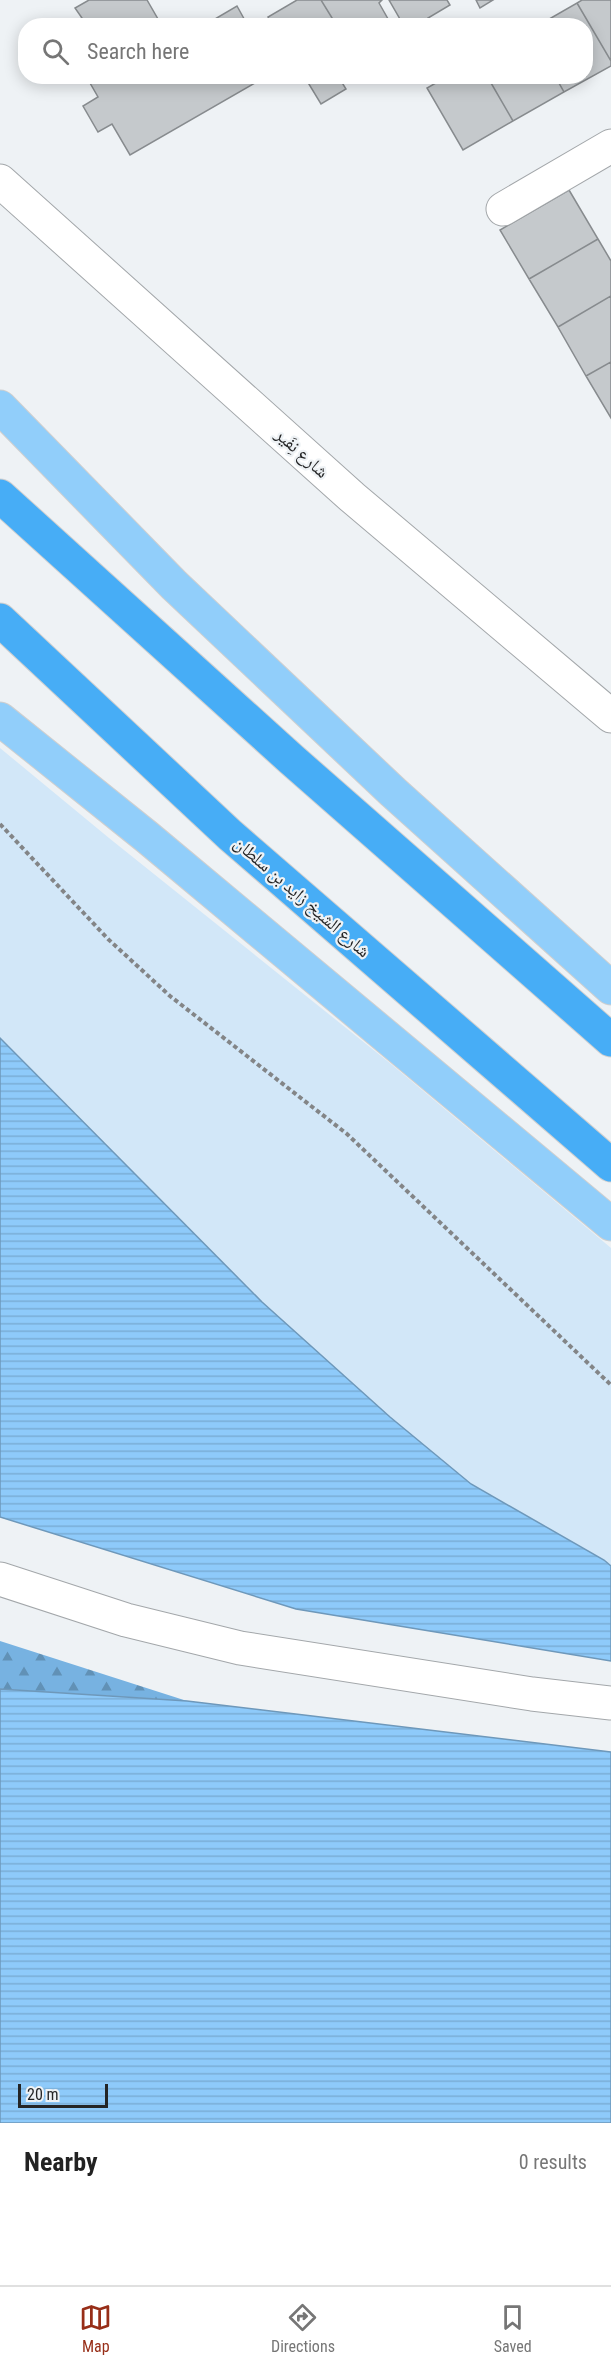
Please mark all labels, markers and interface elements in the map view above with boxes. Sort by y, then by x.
search box [18,18,593,84]
icon: search [39,35,72,68]
text: Search here [87,39,189,64]
street label: شارع نِفَير [270,423,333,483]
street label: شارع الشيخ زايد بن سلطان [229,832,375,963]
scale bar [18,2081,108,2108]
text: 20 m [27,2085,59,2104]
text: Nearby [24,2147,98,2177]
text: 0 results [519,2150,587,2174]
tab: Map [79,2301,112,2356]
tab: Directions [271,2301,335,2356]
tab: Saved [494,2301,532,2356]

